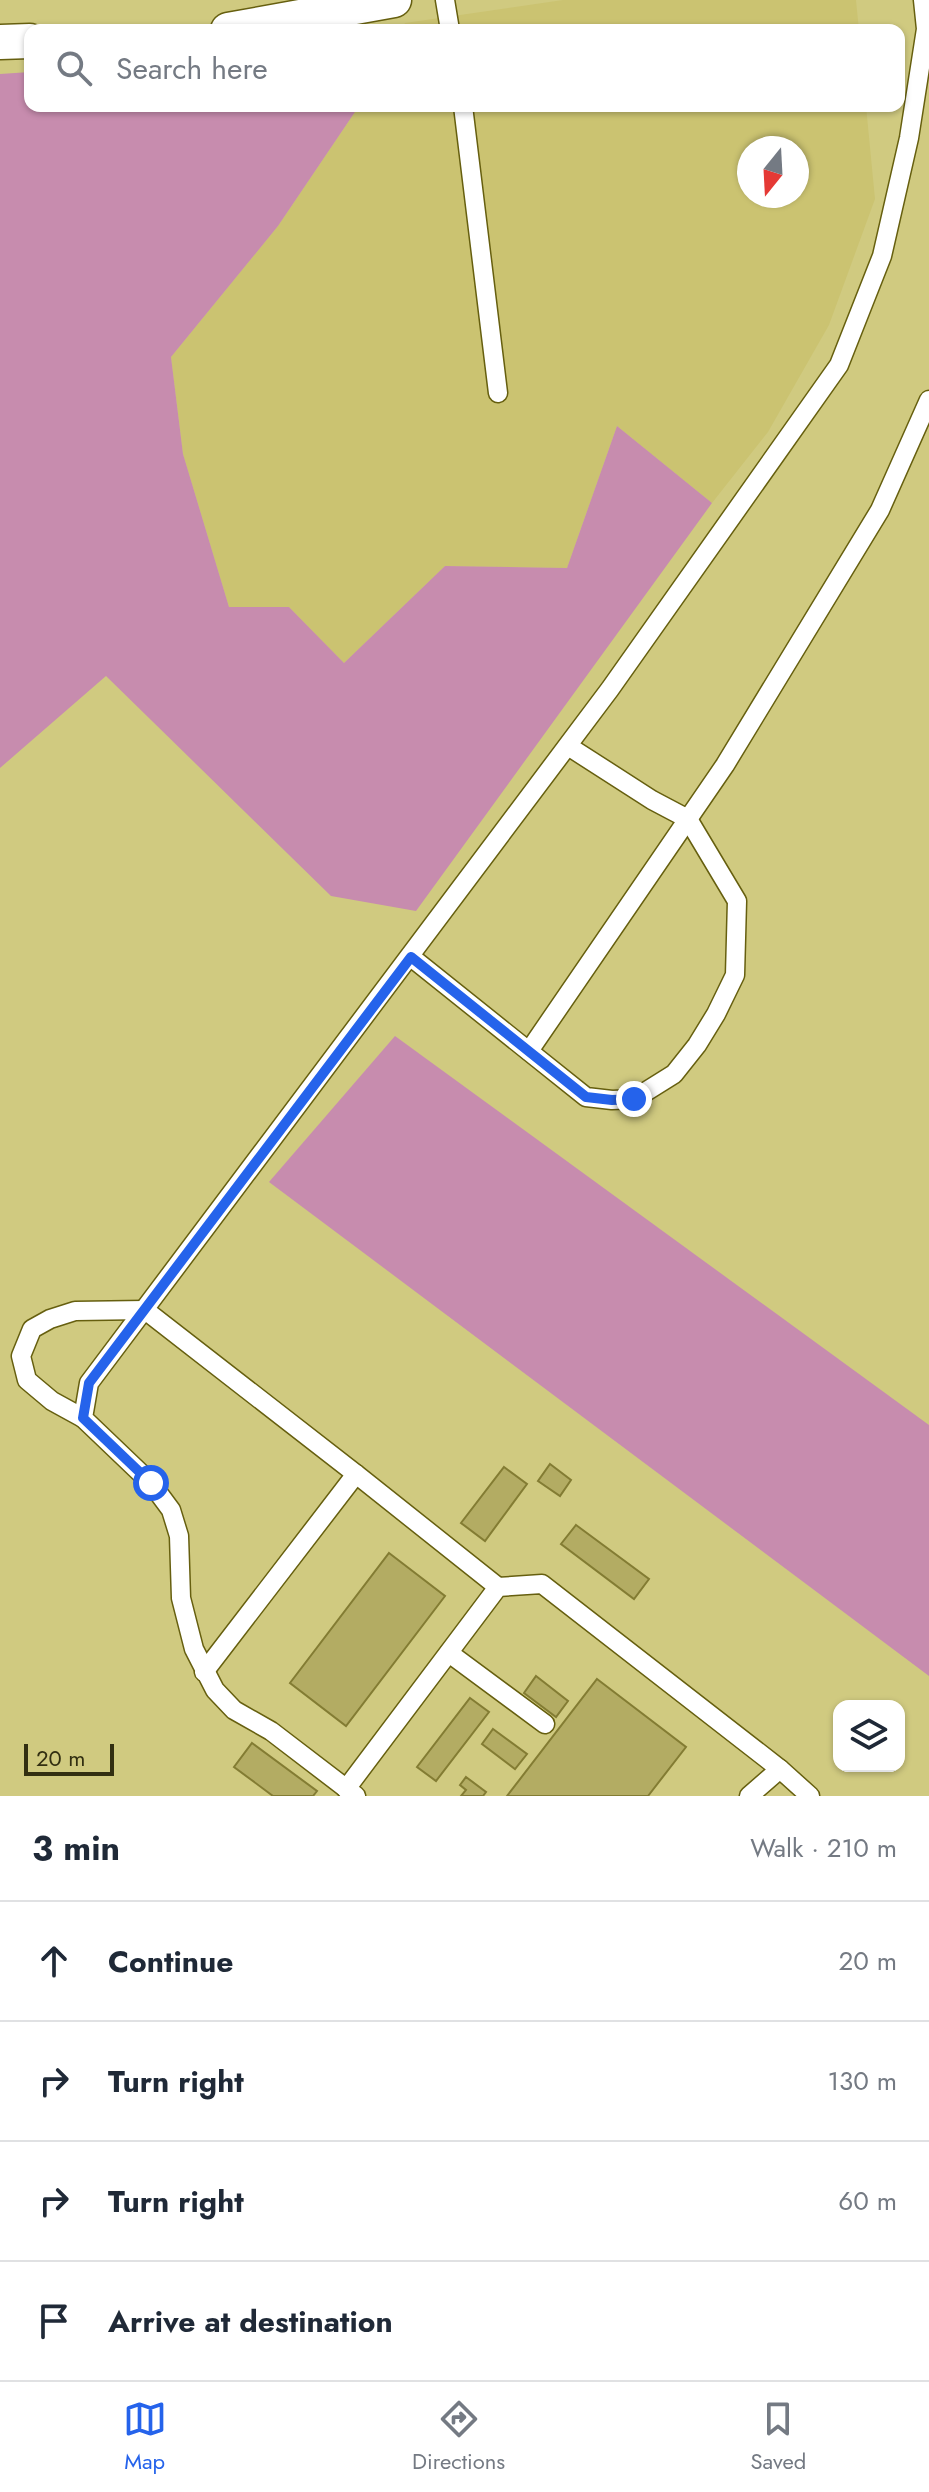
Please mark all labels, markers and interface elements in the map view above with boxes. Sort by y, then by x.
search box [24,24,905,112]
icon: search [52,46,96,90]
text: Search here [116,47,268,90]
north arrow [737,136,809,208]
route end [616,1081,652,1117]
route start [133,1465,169,1501]
map controls [833,1700,905,1772]
button: layers [833,1700,905,1772]
scale bar [24,1740,114,1776]
text: 20 m [36,1742,85,1774]
text: 3 min [32,1824,120,1873]
text: Walk · 210 m [750,1829,897,1867]
icon: ahead [32,1939,76,1983]
text: Continue [108,1940,234,1983]
text: 20 m [839,1942,897,1980]
icon: right [32,2059,76,2103]
text: Turn right [108,2060,244,2103]
text: 130 m [827,2062,897,2100]
icon: right [32,2179,76,2223]
text: Turn right [108,2180,244,2223]
text: 60 m [838,2182,897,2220]
icon: arrive [32,2299,76,2343]
text: Arrive at destination [108,2300,393,2343]
tab: Map [123,2397,167,2477]
tab: Directions [412,2397,505,2477]
tab: Saved [751,2397,806,2477]

